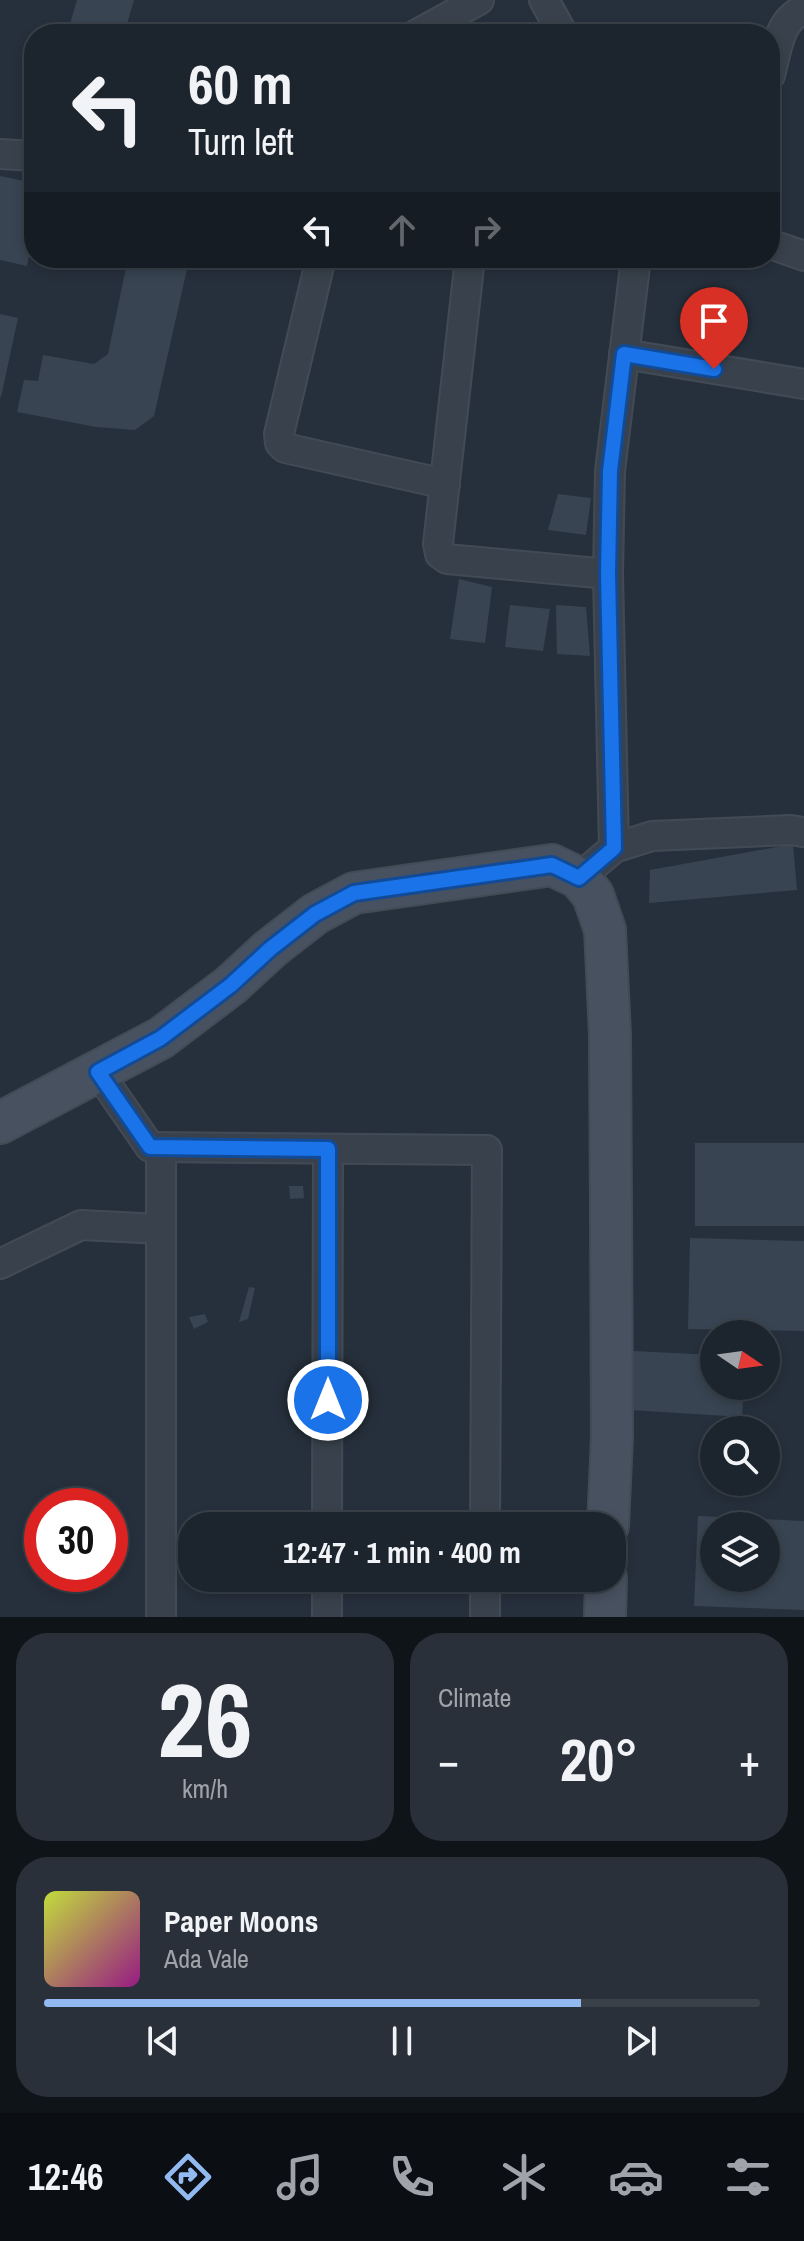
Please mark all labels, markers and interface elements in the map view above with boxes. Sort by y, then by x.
text: 60 m [188,46,293,121]
icon: left [56,56,160,160]
text: Turn left [188,118,294,166]
icon: left [296,208,340,252]
icon: ahead [380,208,424,252]
icon: right [464,208,508,252]
pin [680,287,748,369]
icon: arrive [692,299,736,343]
north arrow [700,1320,780,1400]
map controls [700,1320,780,1592]
position arrow [286,1358,370,1442]
button: search [700,1416,780,1496]
speed limit sign: 30 [24,1488,128,1592]
button: layers [700,1512,780,1592]
text: 12:47 · 1 min · 400 m [283,1532,521,1572]
text: 26 [158,1649,252,1789]
text: Climate [438,1680,511,1715]
text: 20° [560,1719,638,1800]
text: − [438,1730,459,1790]
text: + [739,1730,760,1790]
text: km/h [182,1771,228,1806]
text: Paper Moons [164,1901,318,1941]
text: Ada Vale [164,1941,249,1976]
icon: previous [141,2019,185,2063]
icon: pause [380,2019,424,2063]
icon: next [619,2019,663,2063]
icon: directions [160,2149,216,2205]
icon: music [272,2149,328,2205]
icon: phone [384,2149,440,2205]
icon: climate [496,2149,552,2205]
icon: car [608,2149,664,2205]
icon: filters [720,2149,776,2205]
text: 12:46 [28,2153,104,2201]

